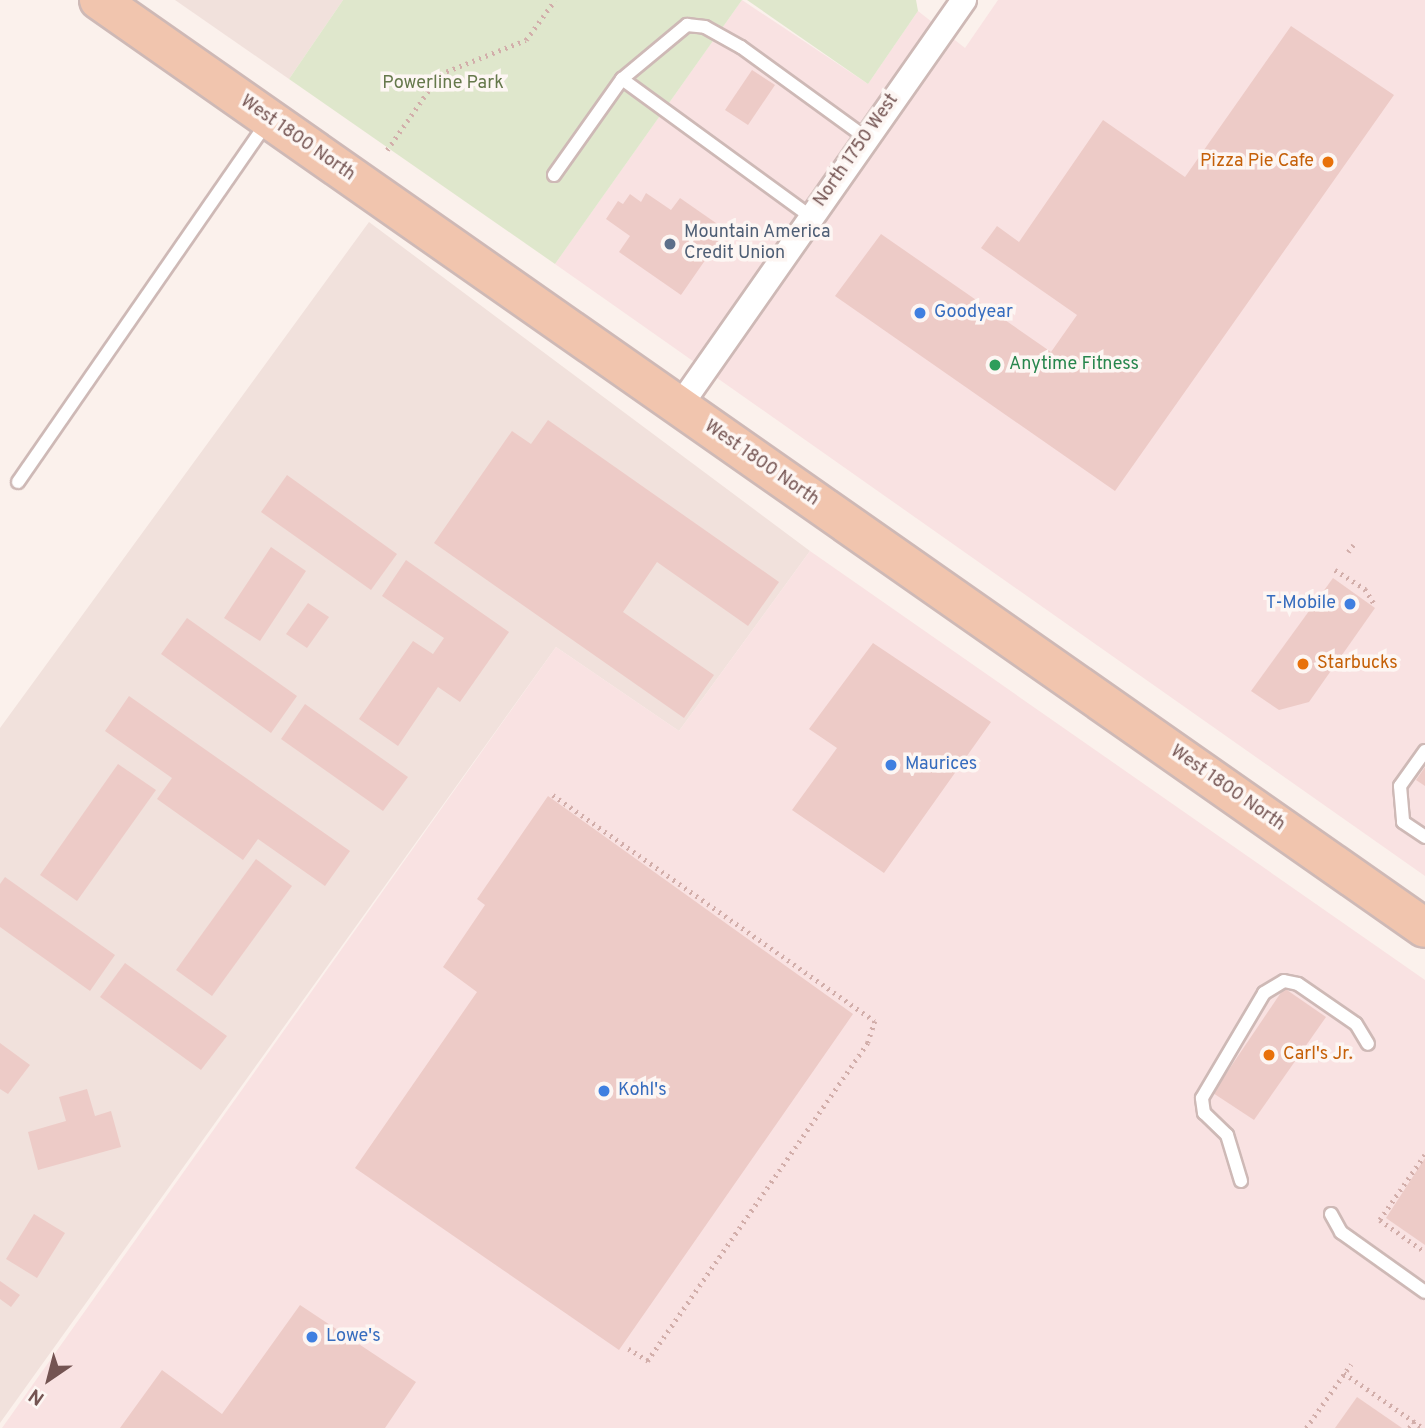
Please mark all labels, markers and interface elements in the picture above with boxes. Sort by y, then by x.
park label: Powerline Park [382,73,504,95]
street label: North 1750 West [810,90,904,212]
street label: West 1800 North [236,91,358,187]
place label: Pizza Pie Cafe [1200,151,1314,173]
marker: Pizza Pie Cafe [1320,154,1336,170]
place label: Mountain America Credit Union [684,223,831,266]
marker: Mountain America Credit Union [662,236,678,252]
place label: Goodyear [934,302,1013,324]
marker: Goodyear [912,305,928,321]
place label: Anytime Fitness [1009,354,1139,376]
marker: Anytime Fitness [987,357,1003,373]
street label: West 1800 North [700,416,822,512]
place label: T-Mobile [1266,593,1336,615]
marker: T-Mobile [1342,596,1358,612]
place label: Starbucks [1317,653,1398,675]
marker: Starbucks [1295,656,1311,672]
street label: West 1800 North [1166,741,1288,837]
place label: Maurices [905,754,977,776]
marker: Maurices [883,757,899,773]
place label: Carl's Jr. [1283,1044,1353,1066]
marker: Carl's Jr. [1261,1047,1277,1063]
place label: Kohl's [618,1080,667,1102]
marker: Kohl's [596,1083,612,1099]
place label: Lowe's [326,1326,381,1348]
marker: Lowe's [304,1329,320,1345]
north arrow [14,1344,84,1414]
text: N [24,1382,49,1410]

